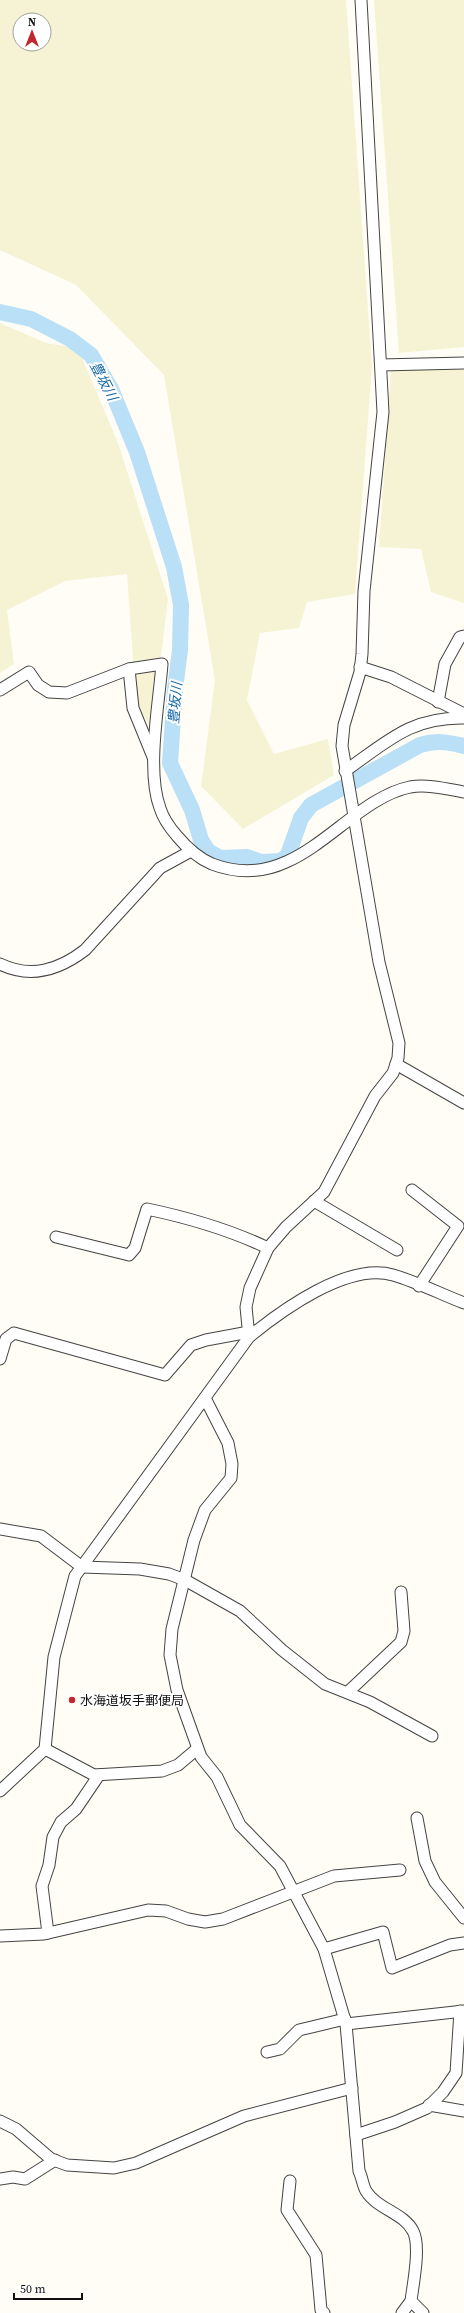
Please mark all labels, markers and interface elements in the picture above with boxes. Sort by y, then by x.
north arrow [12,12,52,52]
text: N [28,15,36,30]
water label: 豊坂川 [85,358,124,406]
water label: 豊坂川 [163,679,187,725]
place label: 水海道坂手郵便局 [80,1692,184,1709]
marker: 水海道坂手郵便局 [67,1695,77,1705]
scale bar [14,2275,82,2301]
text: 50 m [20,2281,46,2297]

